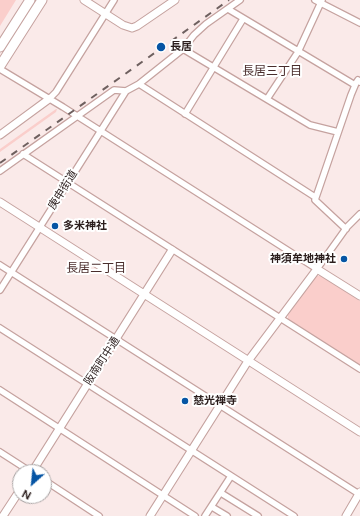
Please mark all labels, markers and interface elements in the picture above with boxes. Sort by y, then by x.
place label: 長居 [170,40,192,54]
marker: 長居 [155,41,167,53]
district label: 長居三丁目 [242,64,302,78]
street label: 庚申街道 [46,168,80,212]
place label: 多米神社 [63,219,107,233]
marker: 多米神社 [50,221,60,231]
place label: 神須牟地神社 [270,252,336,266]
marker: 神須牟地神社 [339,254,349,264]
district label: 長居二丁目 [66,261,126,275]
street label: 阪南町中通 [81,334,123,388]
place label: 慈光禅寺 [193,394,237,408]
marker: 慈光禅寺 [180,396,190,406]
north arrow [12,464,52,504]
text: N [20,487,34,502]

